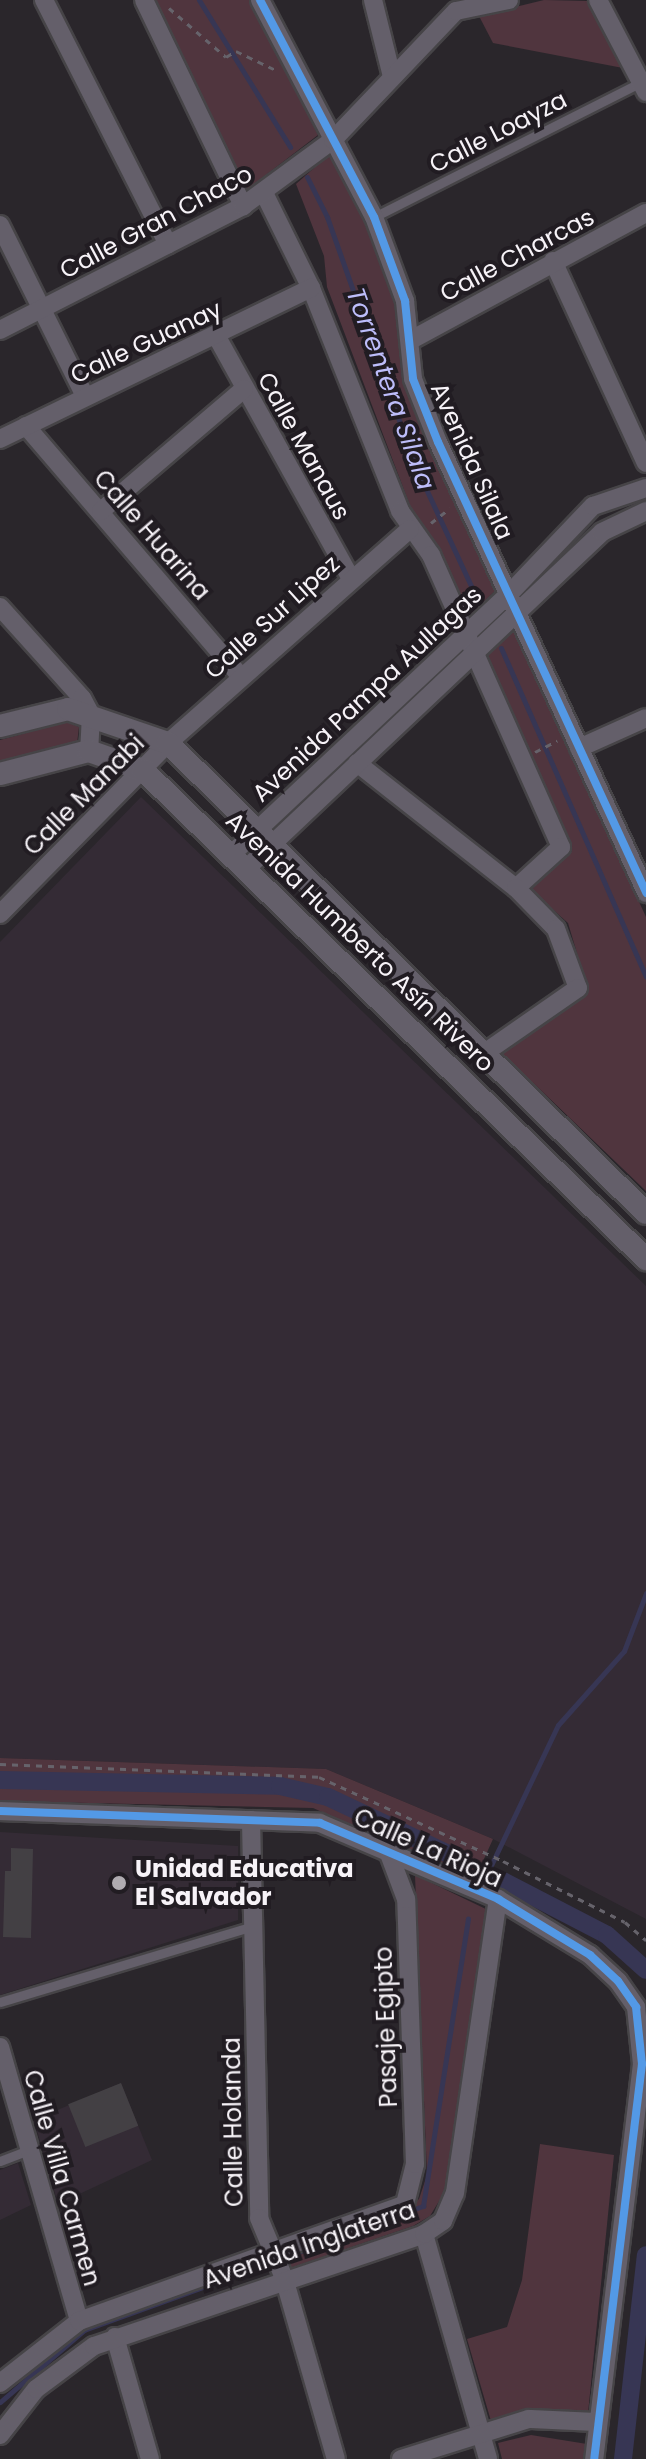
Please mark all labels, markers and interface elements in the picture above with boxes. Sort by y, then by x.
street label: Calle Loayza [424,85,572,179]
street label: Calle Gran Chaco [55,159,257,285]
street label: Calle Charcas [435,202,599,308]
water label: Torrentera Silala [339,284,441,494]
street label: Calle Guanay [66,294,226,390]
street label: Calle Manaus [252,367,356,525]
street label: Avenida Silala [424,378,520,544]
street label: Calle Huarina [88,464,216,606]
street label: Calle Sur Lipez [199,549,345,685]
street label: Avenida Pampa Aullagas [246,580,488,808]
street label: Calle Manabi [18,729,150,861]
street label: Avenida Humberto Asín Rivero [220,806,500,1078]
street label: Calle La Rioja [350,1803,506,1893]
place label: Unidad Educativa El Salvador [135,1855,354,1911]
marker: Unidad Educativa El Salvador [110,1874,128,1892]
street label: Pasaje Egipto [369,1946,403,2108]
street label: Calle Holanda [217,2037,249,2207]
street label: Calle Villa Carmen [17,2067,107,2289]
street label: Avenida Inglaterra [199,2195,419,2295]

